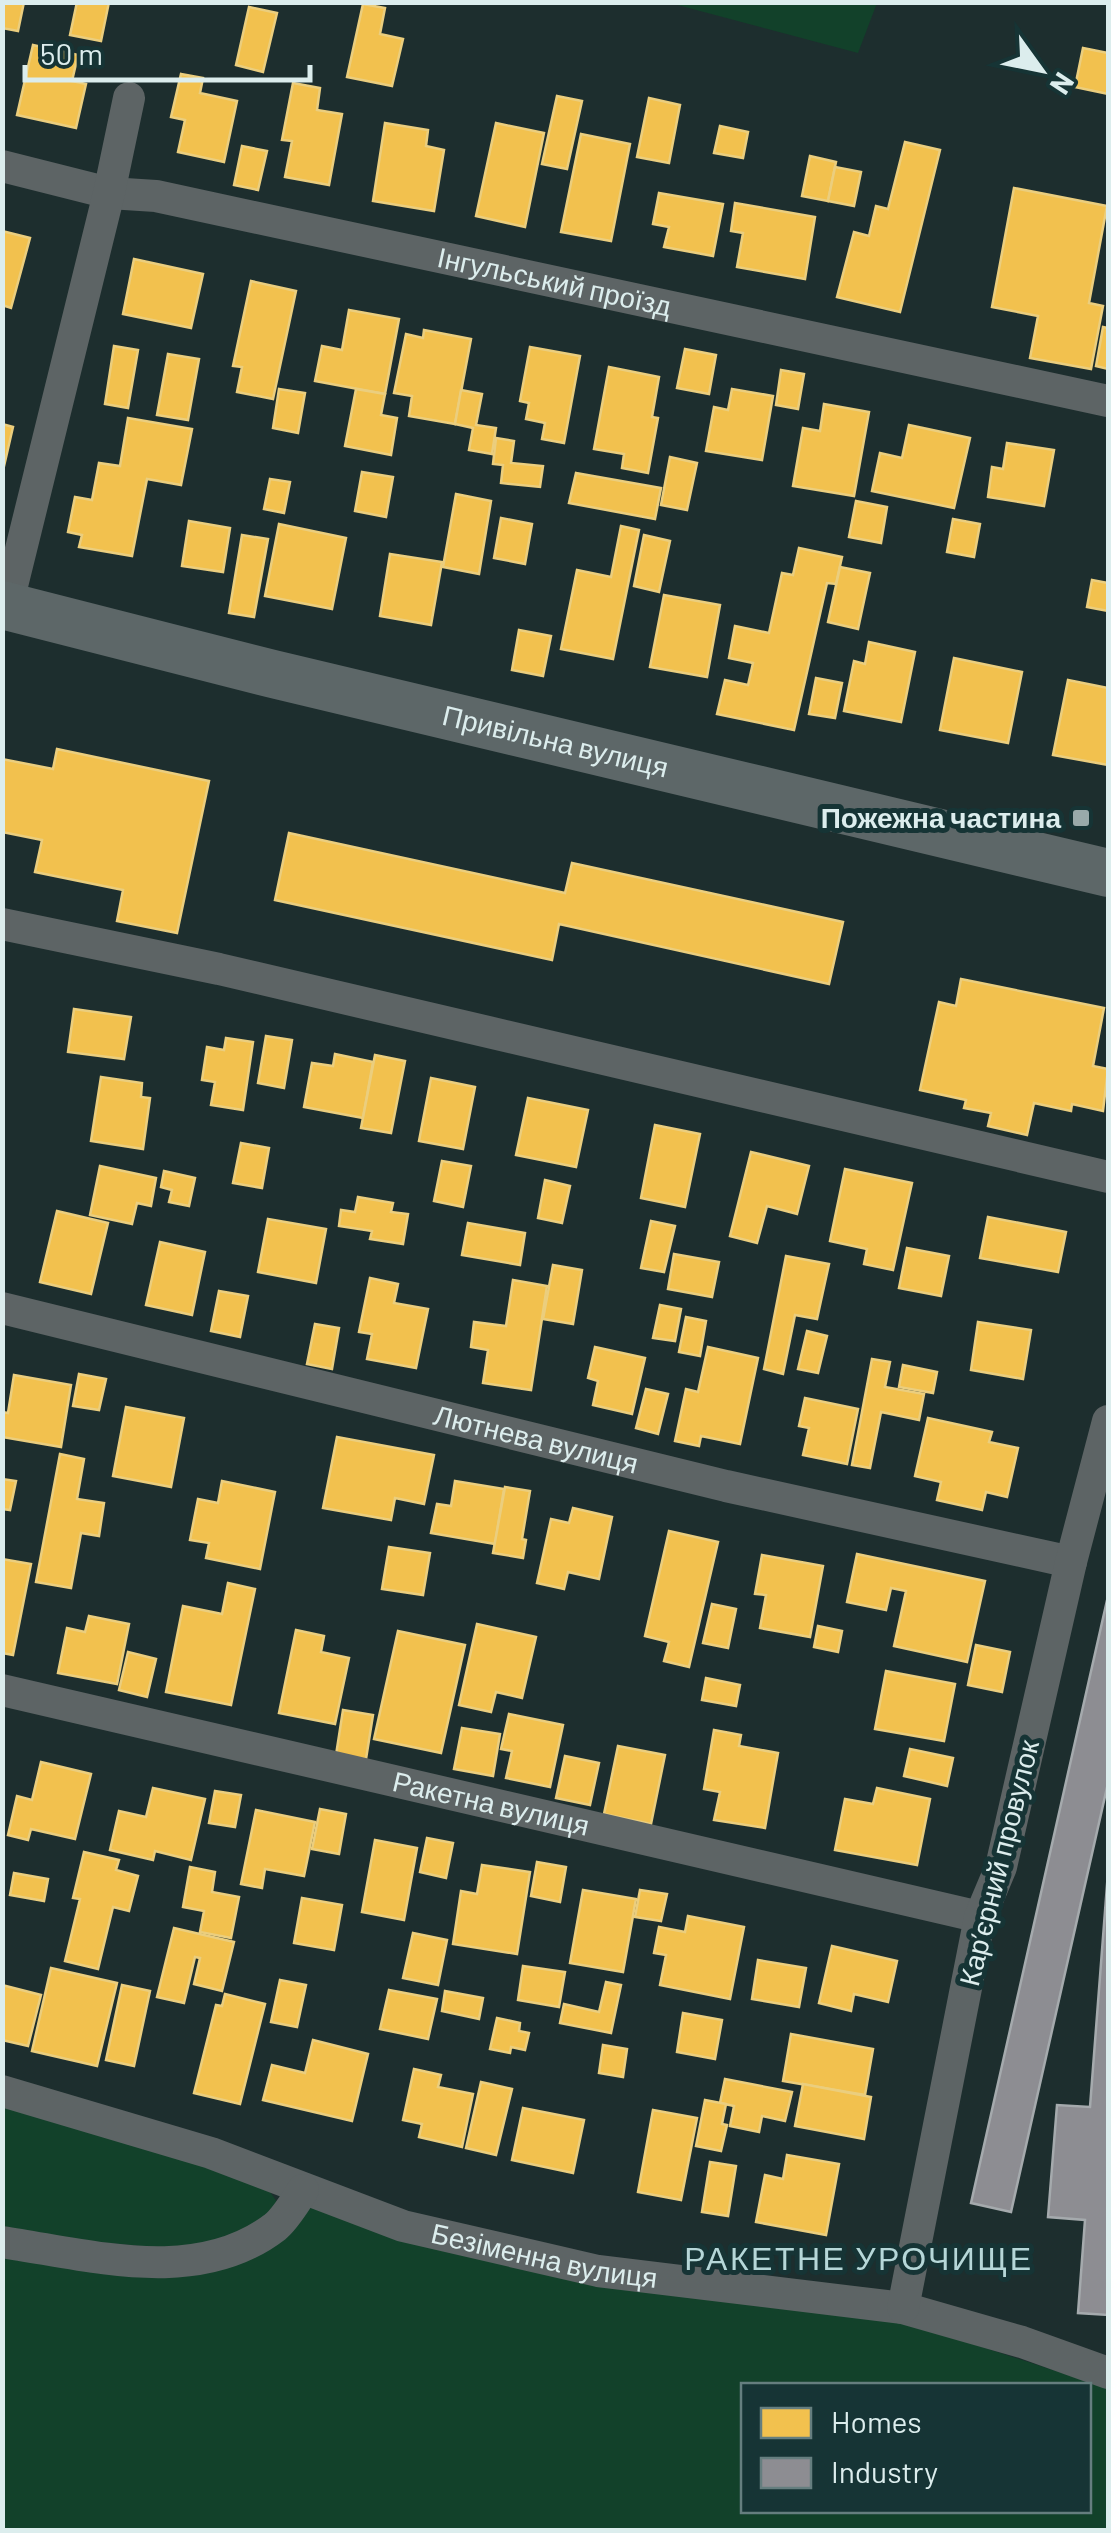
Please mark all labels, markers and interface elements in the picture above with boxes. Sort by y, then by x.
scale bar [25,20,310,82]
north arrow [991,20,1091,120]
text: 50 m [40,35,103,71]
text: N [1043,67,1082,101]
street label: Інгульський проїзд [435,239,675,323]
street label: Привільна вулиця [439,697,672,784]
place label: Пожежна частина [821,800,1061,834]
marker: Пожежна частина [1070,807,1092,829]
street label: Лютнева вулиця [431,1397,642,1480]
street label: Карʼєрний провулок [951,1736,1045,1989]
street label: Ракетна вулиця [390,1763,593,1842]
street label: Безіменна вулиця [428,2215,659,2294]
district label: РАКЕТНЕ УРОЧИЩЕ [684,2238,1034,2277]
legend [741,2383,1091,2513]
text: Homes [831,2403,922,2439]
text: Industry [831,2453,938,2489]

